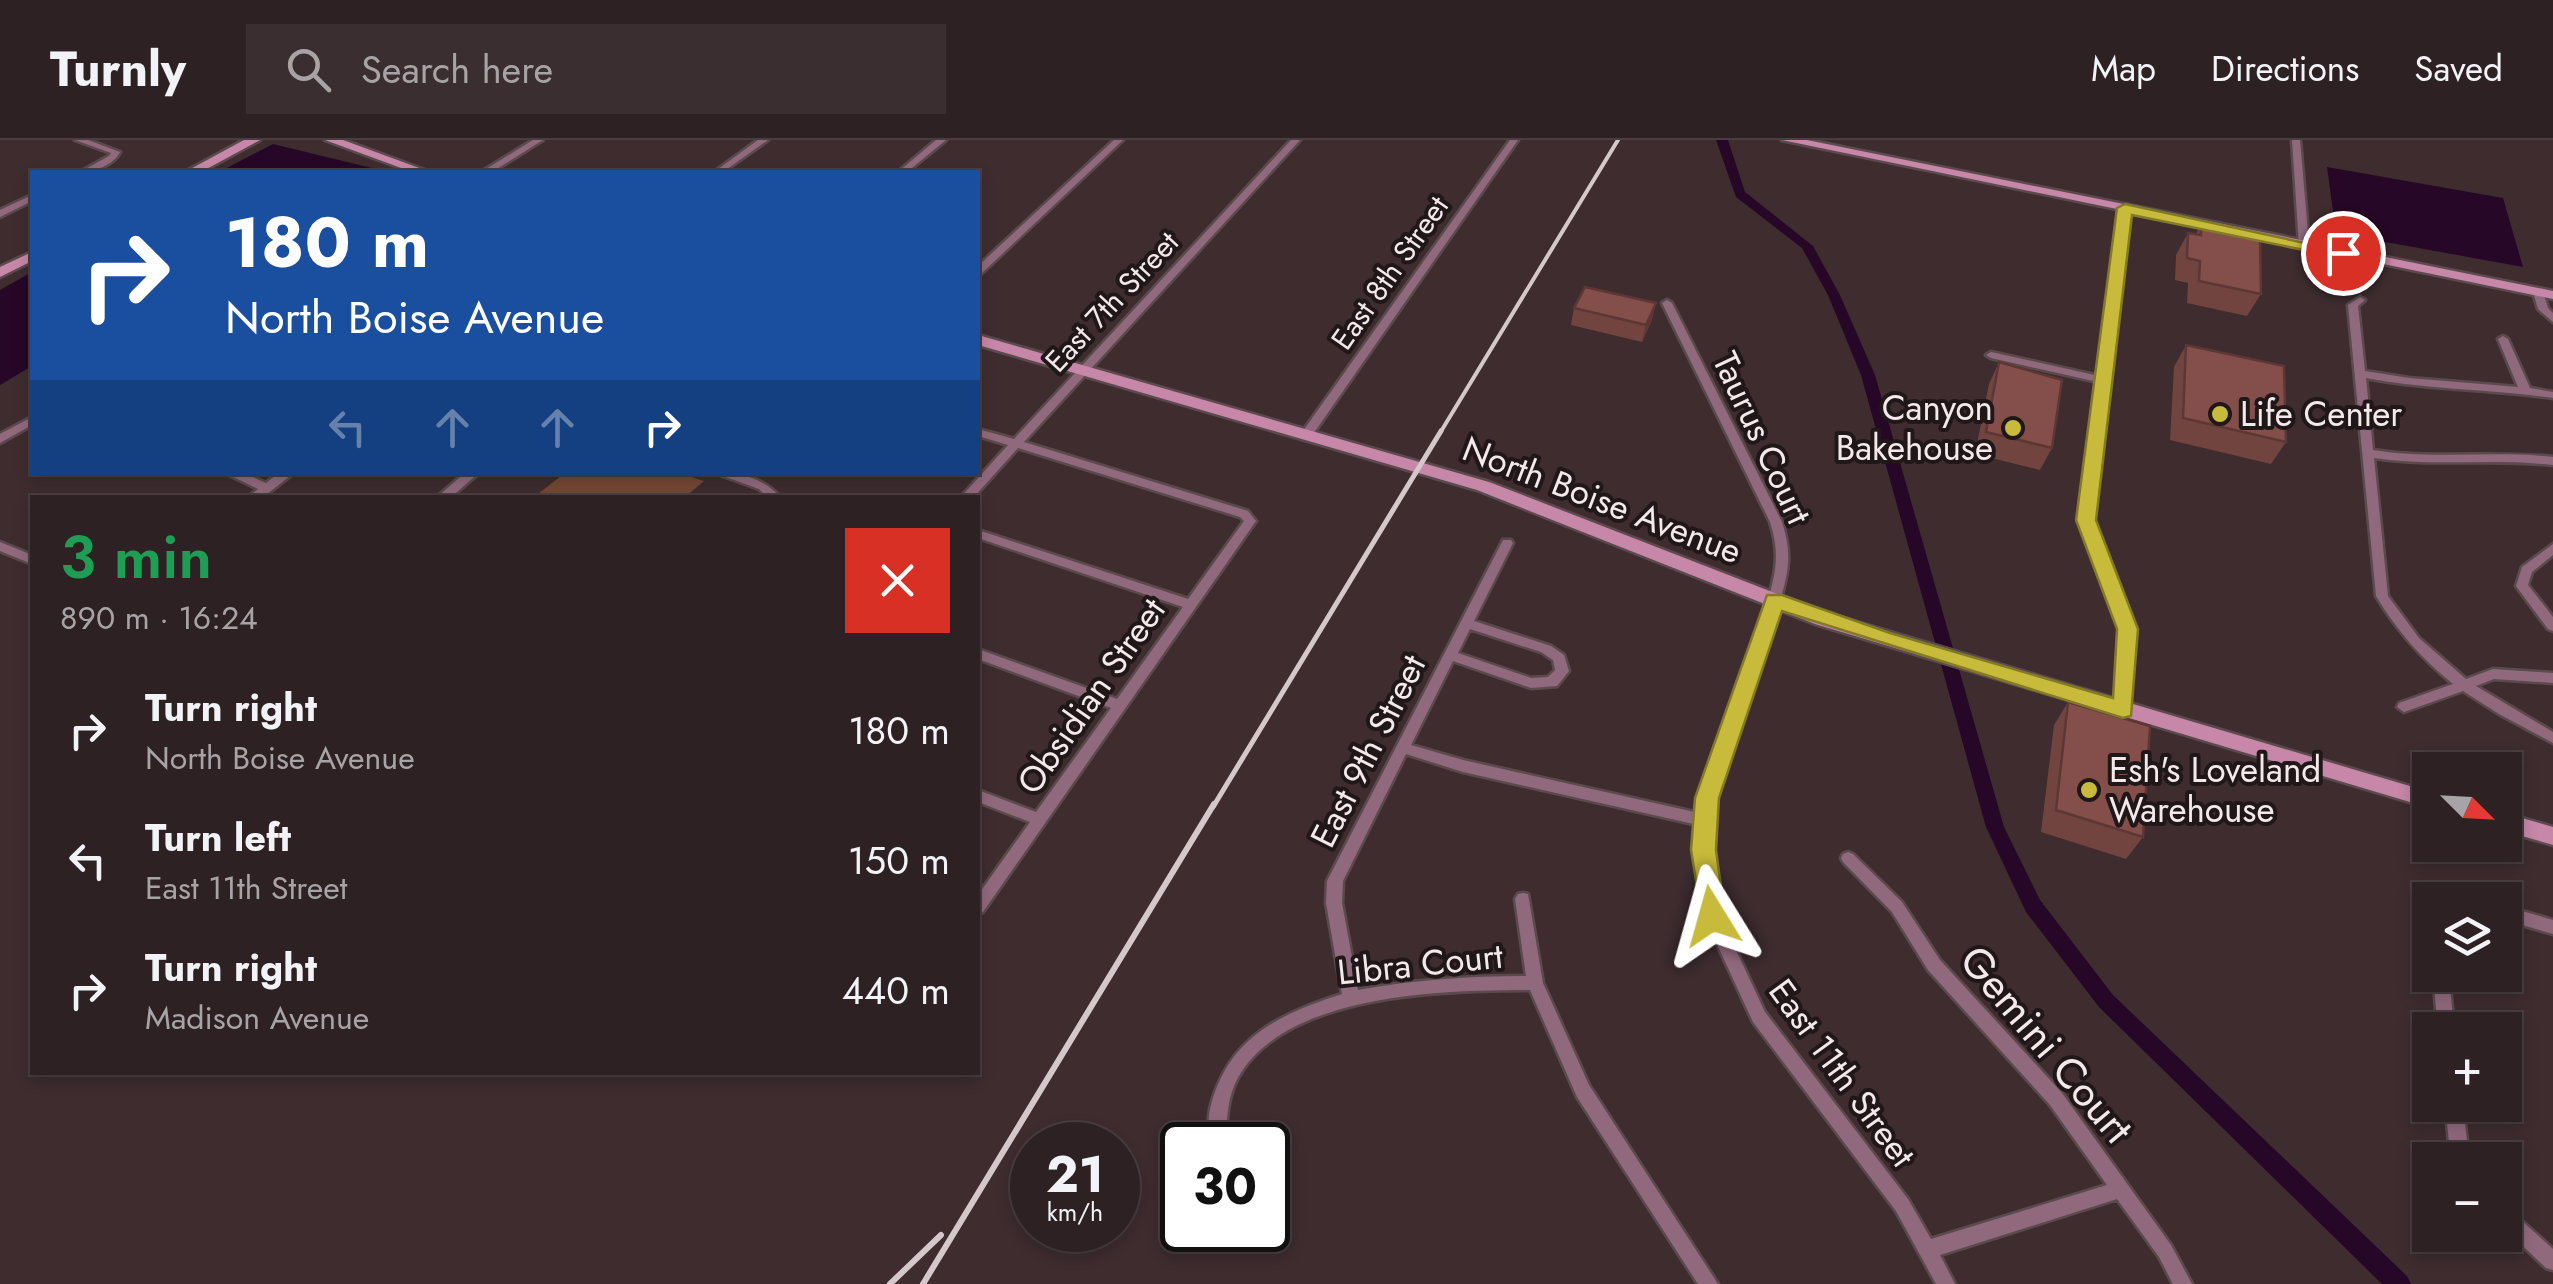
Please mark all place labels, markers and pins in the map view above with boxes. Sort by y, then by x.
pin [2301,211,2386,296]
place label: Canyon Bakehouse [1836,383,1993,473]
place label: Life Center [2240,389,2402,439]
marker: Life Center [2209,403,2231,425]
marker: Canyon Bakehouse [2002,417,2024,439]
place label: Esh's Loveland Warehouse [2109,745,2321,835]
marker: Esh's Loveland Warehouse [2078,779,2100,801]

